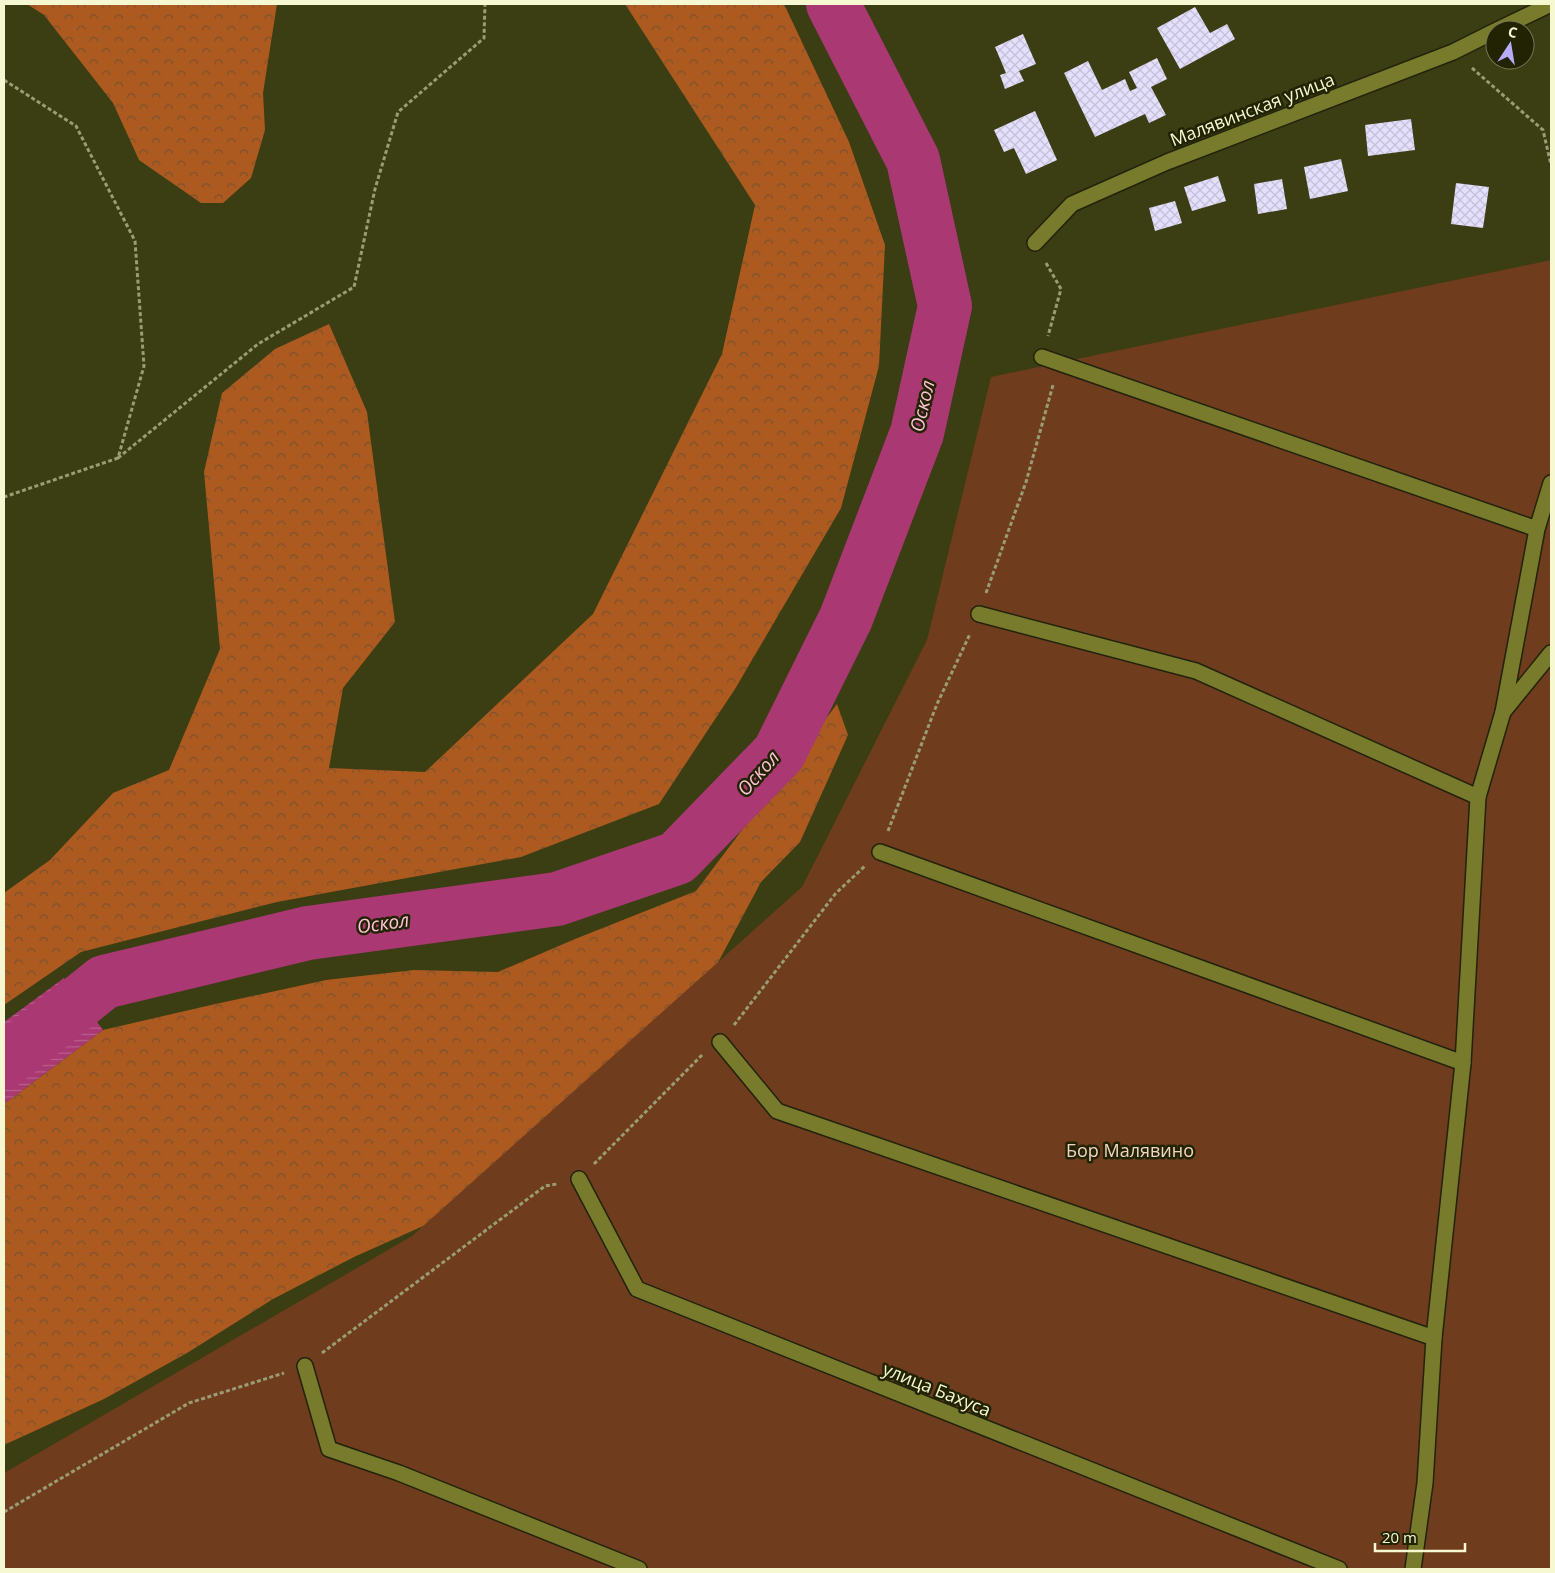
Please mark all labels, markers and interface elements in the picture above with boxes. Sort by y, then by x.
north arrow [1485,20,1535,70]
text: С [1506,22,1519,42]
street label: Малявинская улица [1166,67,1338,151]
water label: Оскол [903,378,941,434]
water label: Оскол [731,745,785,801]
water label: Оскол [355,906,411,940]
park label: Бор Малявино [1066,1138,1194,1162]
street label: улица Бахуса [879,1356,995,1422]
scale bar [1375,1520,1465,1552]
text: 20 m [1382,1527,1417,1547]

